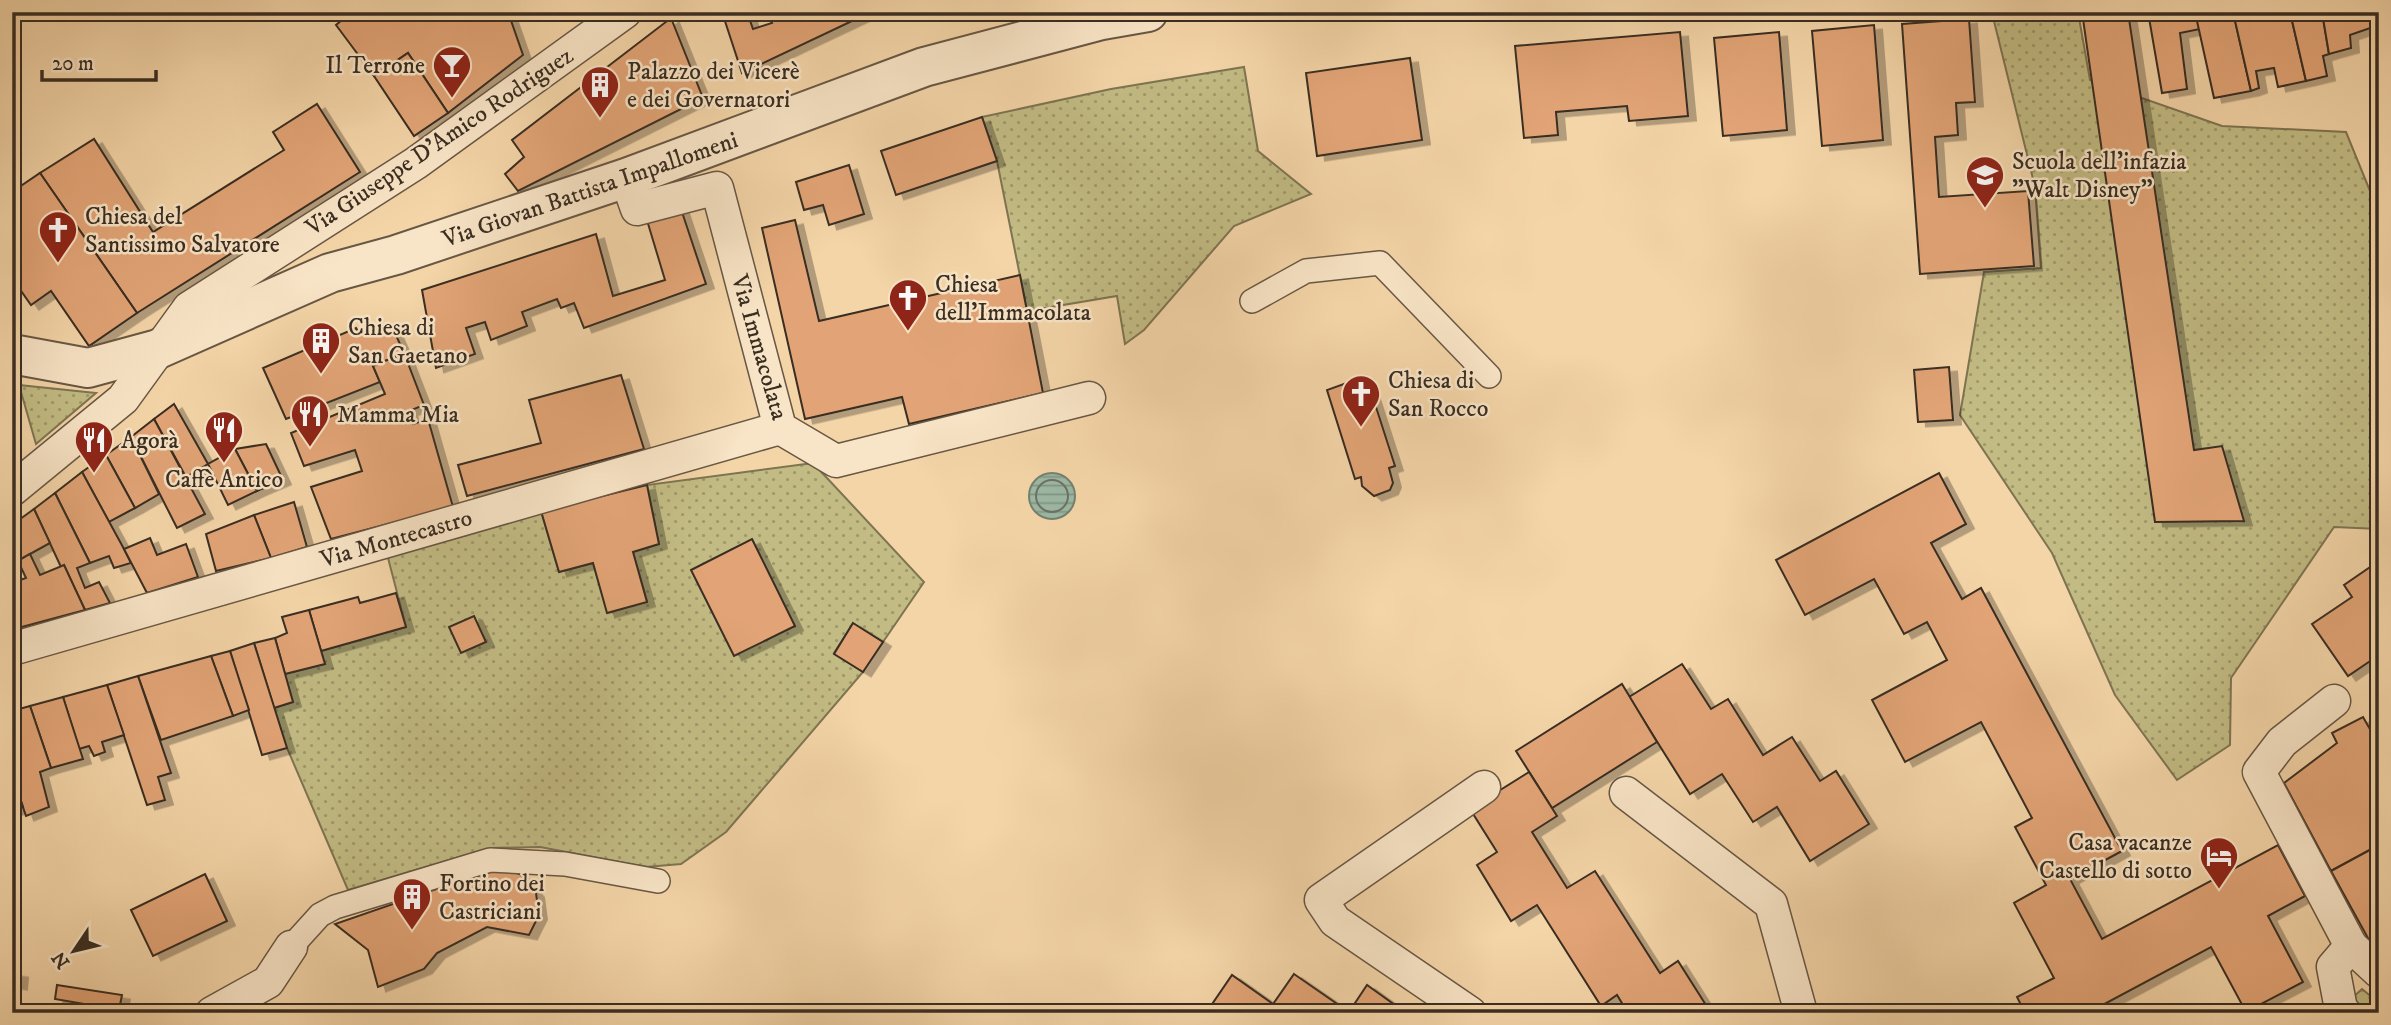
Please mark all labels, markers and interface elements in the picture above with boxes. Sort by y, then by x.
scale bar [42,38,156,82]
street label: Via Giuseppe D'Amico Rodriguez [299,41,580,243]
bar icon: Il Terrone [431,44,473,99]
text: 20 m [52,51,94,77]
place label: Il Terrone [325,51,425,81]
place label: Palazzo dei Vicerè e dei Governatori [627,57,800,115]
building icon: Palazzo dei Vicerè e dei Governatori [579,64,621,119]
street label: Via Giovan Battista Impallomeni [438,125,742,255]
place label: Scuola dell'infazia "Walt Disney" [2012,147,2187,205]
school or university icon: Scuola dell'infazia "Walt Disney" [1964,154,2006,209]
place label: Chiesa del Santissimo Salvatore [85,202,280,260]
church icon: Chiesa del Santissimo Salvatore [37,209,79,264]
street label: Via Immacolata [724,270,794,424]
place label: Chiesa dell'Immacolata [935,270,1092,328]
church icon: Chiesa dell'Immacolata [887,277,929,332]
place label: Chiesa di San Gaetano [348,313,467,371]
building icon: Chiesa di San Gaetano [300,320,342,375]
place label: Chiesa di San Rocco [1388,366,1488,424]
church icon: Chiesa di San Rocco [1340,373,1382,428]
restaurant icon: Mamma Mia [289,393,331,448]
place label: Mamma Mia [337,400,460,430]
restaurant icon: Caffè Antico [203,409,245,464]
restaurant icon: Agorà [73,419,115,474]
place label: Agorà [121,426,179,456]
place label: Caffè Antico [165,465,283,495]
street label: Via Montecastro [316,503,476,575]
place label: Casa vacanze Castello di sotto [2039,828,2192,886]
hotel icon: Casa vacanze Castello di sotto [2198,835,2240,890]
place label: Fortino dei Castriciani [439,869,545,927]
building icon: Fortino dei Castriciani [391,876,433,931]
north arrow [38,916,108,986]
text: N [47,947,75,973]

